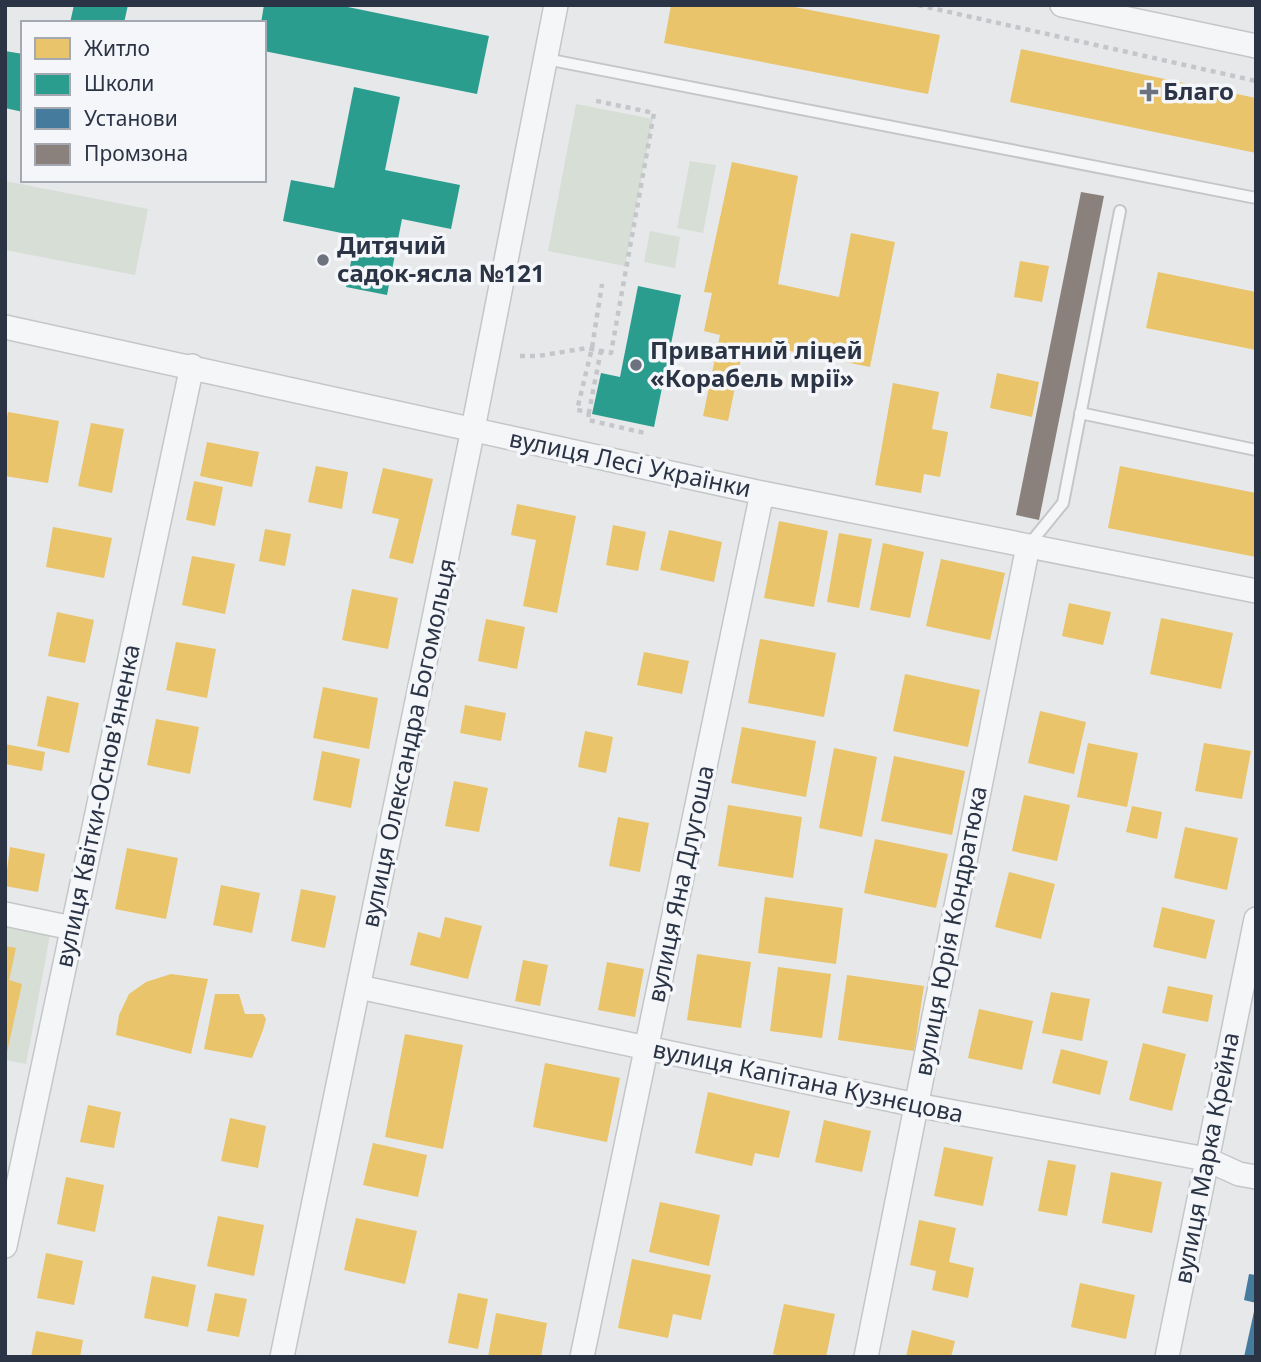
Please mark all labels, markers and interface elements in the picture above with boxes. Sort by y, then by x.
legend [21,21,266,182]
text: Житло [84,34,150,62]
text: Школи [84,69,154,97]
place label: Благо [1163,74,1234,107]
marker: Благо [1141,84,1157,100]
text: Установи [84,104,178,132]
text: Промзона [84,139,188,167]
place label: Дитячий садок-ясла №121 [337,228,545,289]
marker: Дитячий садок-ясла №121 [315,252,331,268]
place label: Приватний ліцей «Корабель мрії» [650,333,863,394]
marker: Приватний ліцей «Корабель мрії» [628,357,644,373]
street label: вулиця Лесі Українки [507,421,754,504]
street label: вулиця Олександра Богомольця [352,555,463,930]
street label: вулиця Квітки-Основ'яненка [46,641,147,970]
street label: вулиця Яна Длугоша [638,762,721,1005]
street label: вулиця Юрія Кондратюка [905,783,994,1078]
street label: вулиця Марка Крейна [1165,1029,1246,1286]
street label: вулиця Капітана Кузнєцова [650,1031,967,1130]

